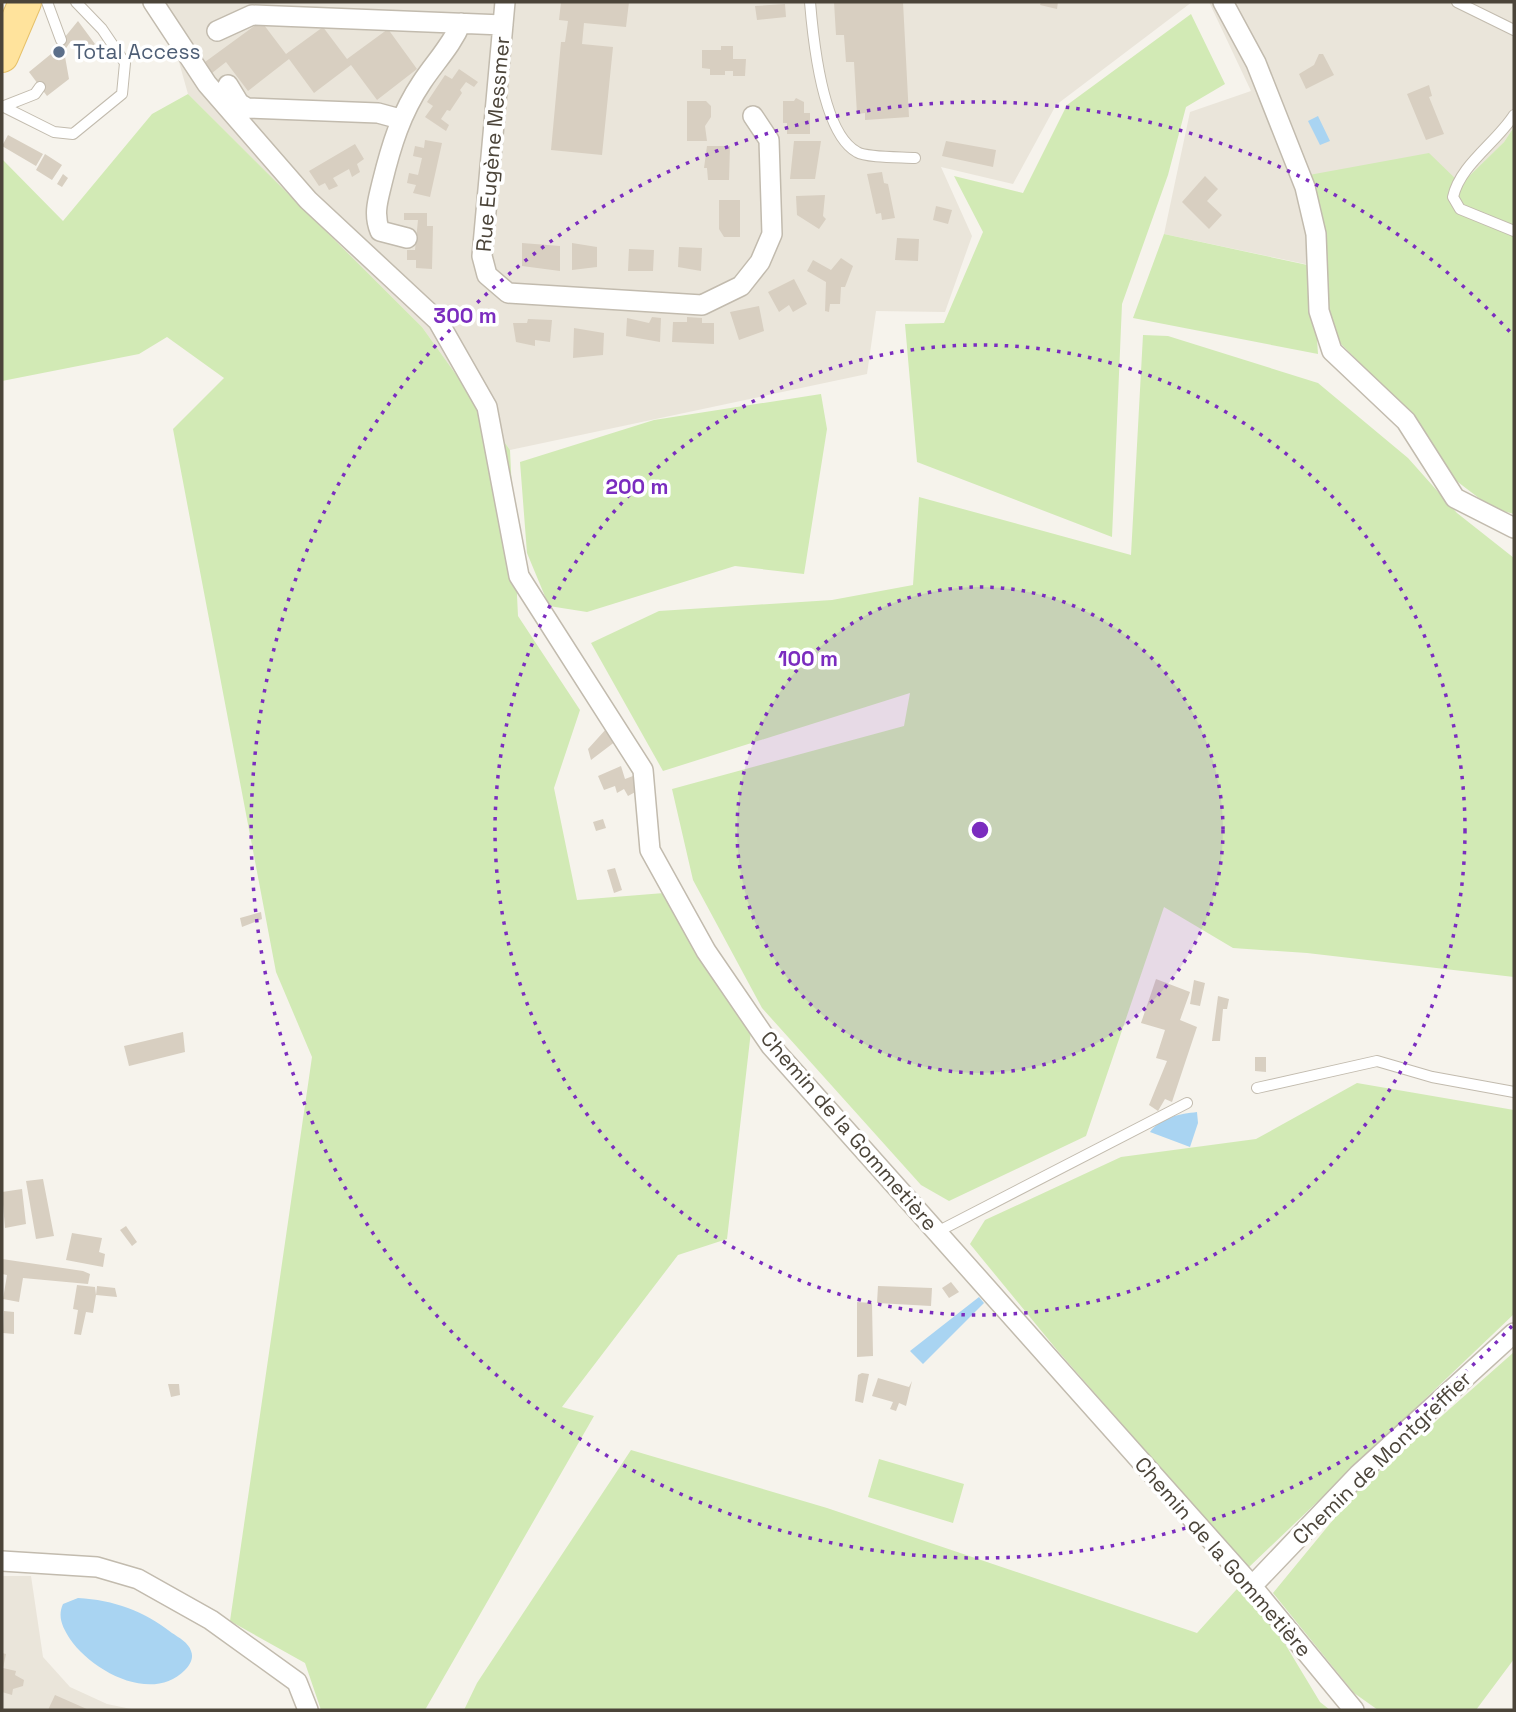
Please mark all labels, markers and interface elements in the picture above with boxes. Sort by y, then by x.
street label: Rue Eugène Messmer [470,35,515,253]
place label: Total Access [73,38,201,65]
marker: Total Access [51,44,67,60]
text: 300 m [433,302,497,329]
text: 200 m [606,473,668,500]
text: 100 m [778,645,838,672]
centre of rings [968,818,992,842]
street label: Chemin de la Gommetière [755,1025,944,1236]
street label: Chemin de Montgreffier [1286,1365,1477,1550]
street label: Chemin de la Gommetière [1129,1451,1318,1662]

